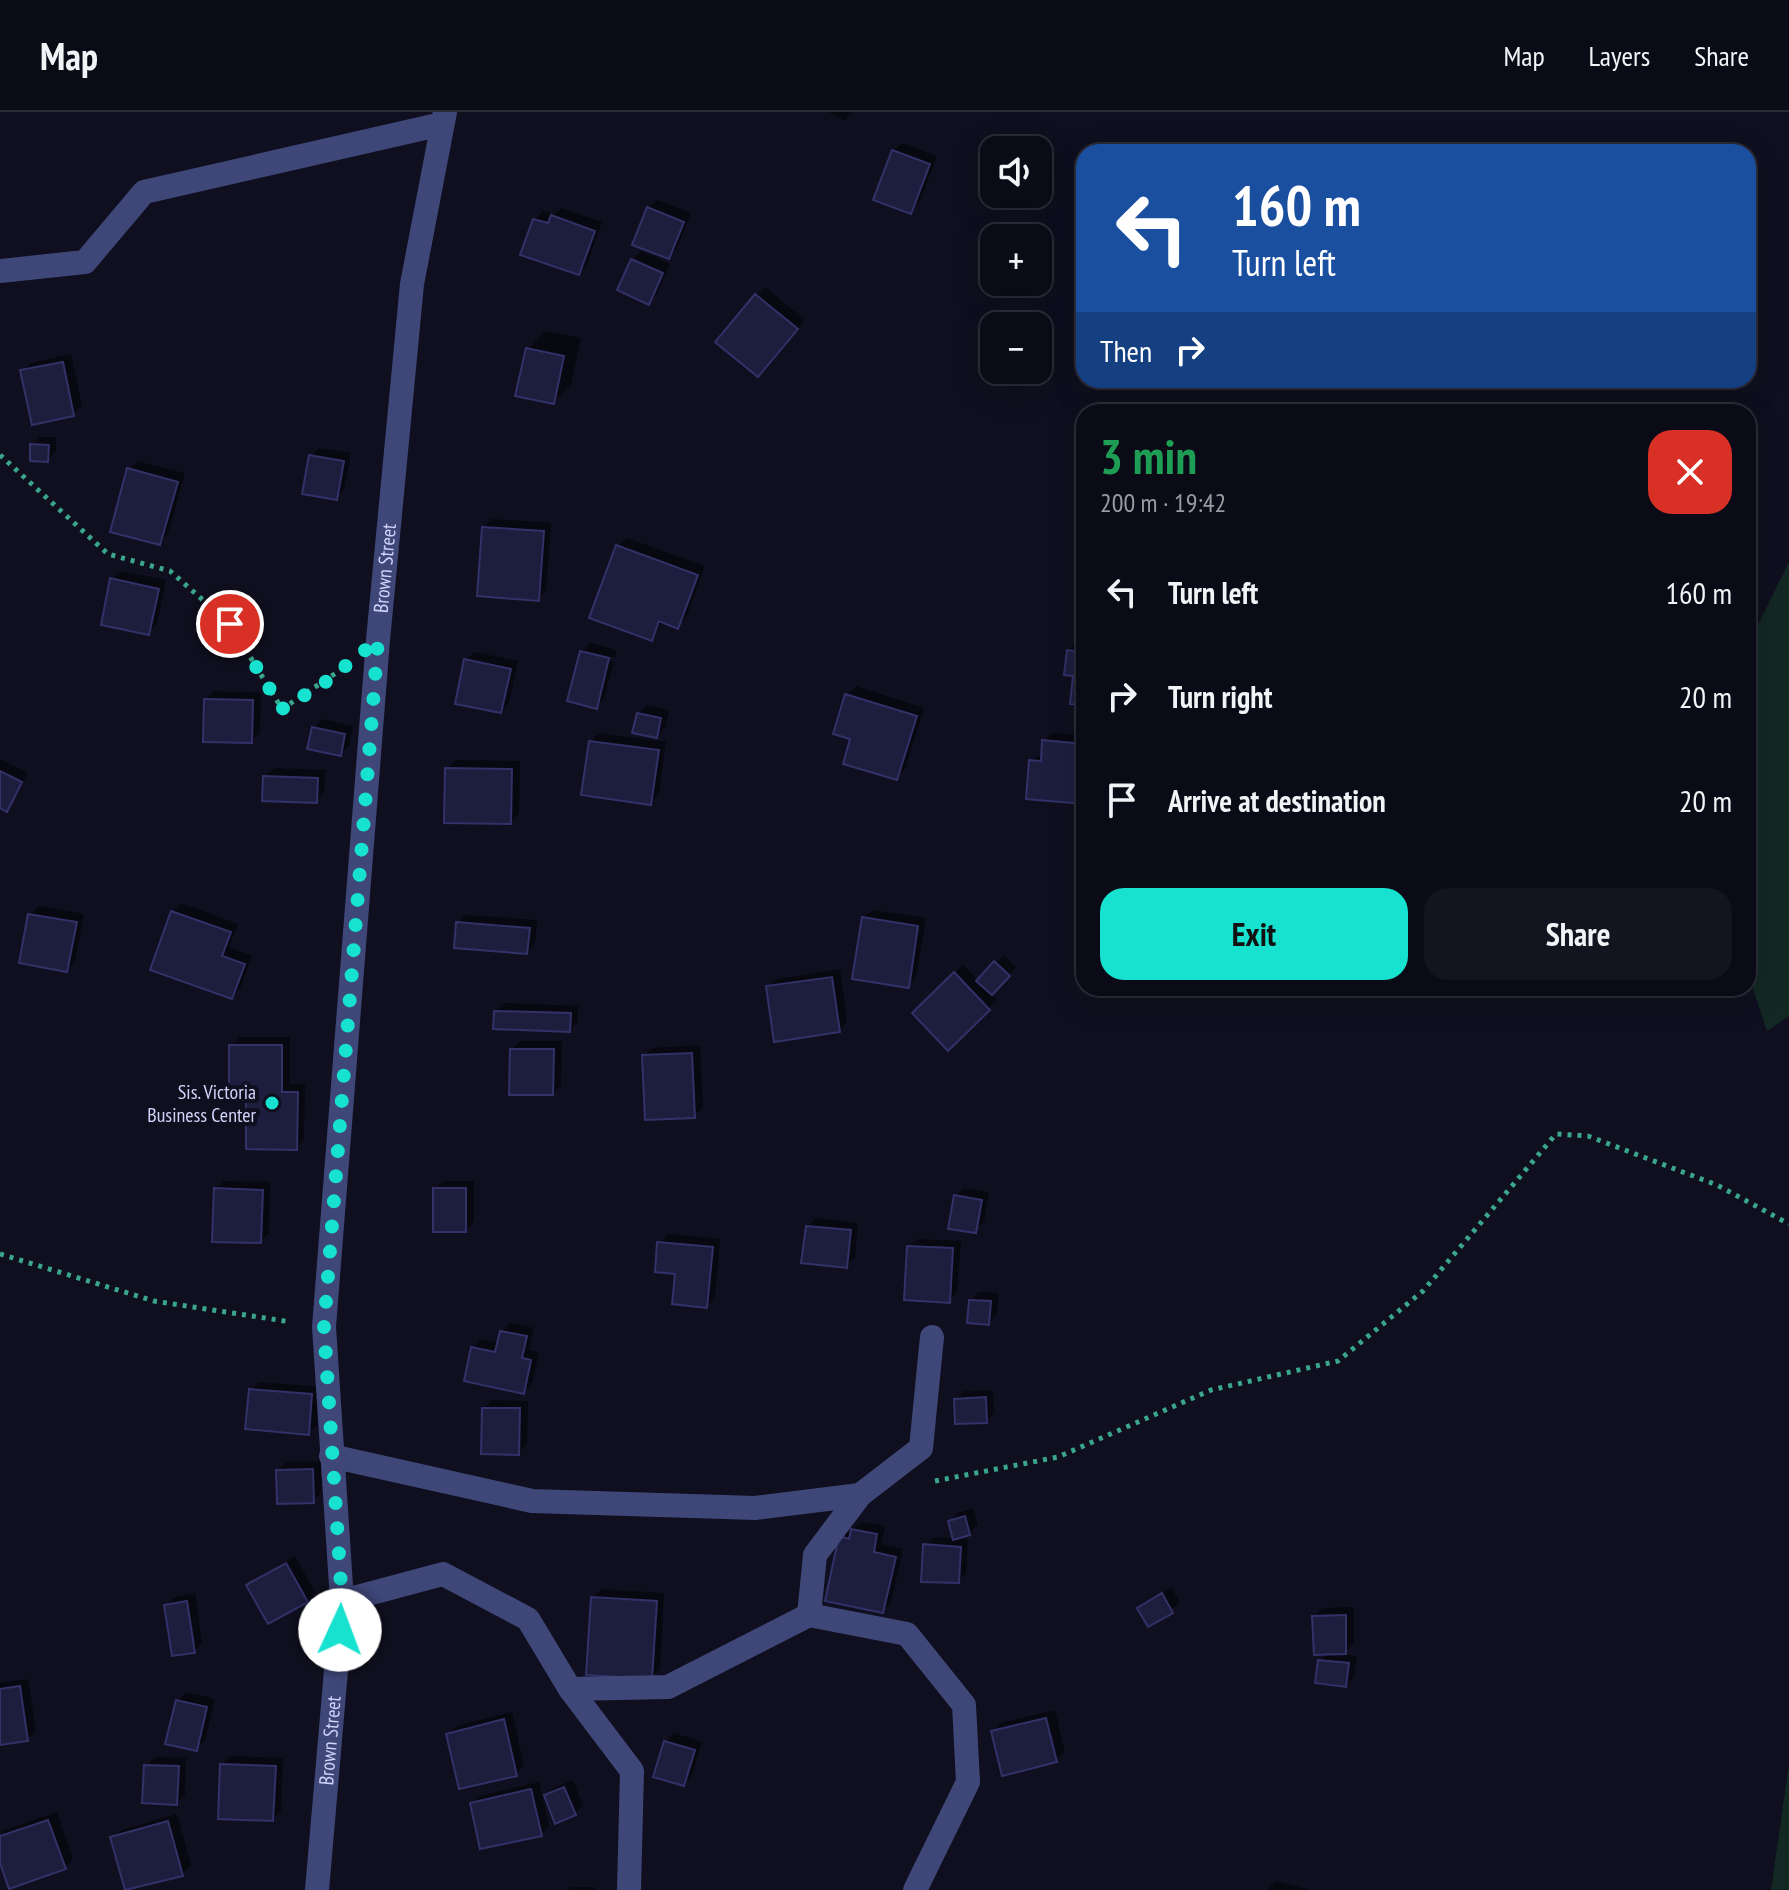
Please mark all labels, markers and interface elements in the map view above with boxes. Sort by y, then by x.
text: Map [40,31,98,80]
text: Map [1503,37,1545,74]
text: Layers [1589,37,1650,74]
text: Share [1694,37,1749,74]
map controls [980,136,1052,384]
button: sound [980,136,1052,208]
text: 160 m [1232,169,1361,241]
icon: left [1100,176,1204,280]
button: + [980,224,1052,296]
text: Turn left [1232,239,1336,286]
button: − [980,312,1052,384]
icon: right [1168,328,1212,372]
text: Then [1100,331,1152,370]
text: 3 min [1100,425,1197,487]
button: close [1648,430,1732,514]
text: 200 m · 19:42 [1100,486,1226,519]
street label: Brown Street [368,522,402,614]
icon: left [1100,570,1144,614]
text: Turn left [1168,573,1258,612]
text: 160 m [1666,573,1732,612]
pin [196,590,264,658]
icon: arrive [208,602,252,646]
icon: right [1100,674,1144,718]
text: Turn right [1168,677,1272,716]
text: 20 m [1679,677,1732,716]
icon: arrive [1100,778,1144,822]
text: Arrive at destination [1168,781,1386,820]
text: 20 m [1679,781,1732,820]
button: Exit [1100,888,1408,980]
button: Share [1424,888,1732,980]
place label: Sis. Victoria Business Center [147,1079,257,1128]
marker: Sis. Victoria Business Center [263,1094,281,1112]
position arrow [298,1588,382,1672]
street label: Brown Street [313,1694,347,1786]

